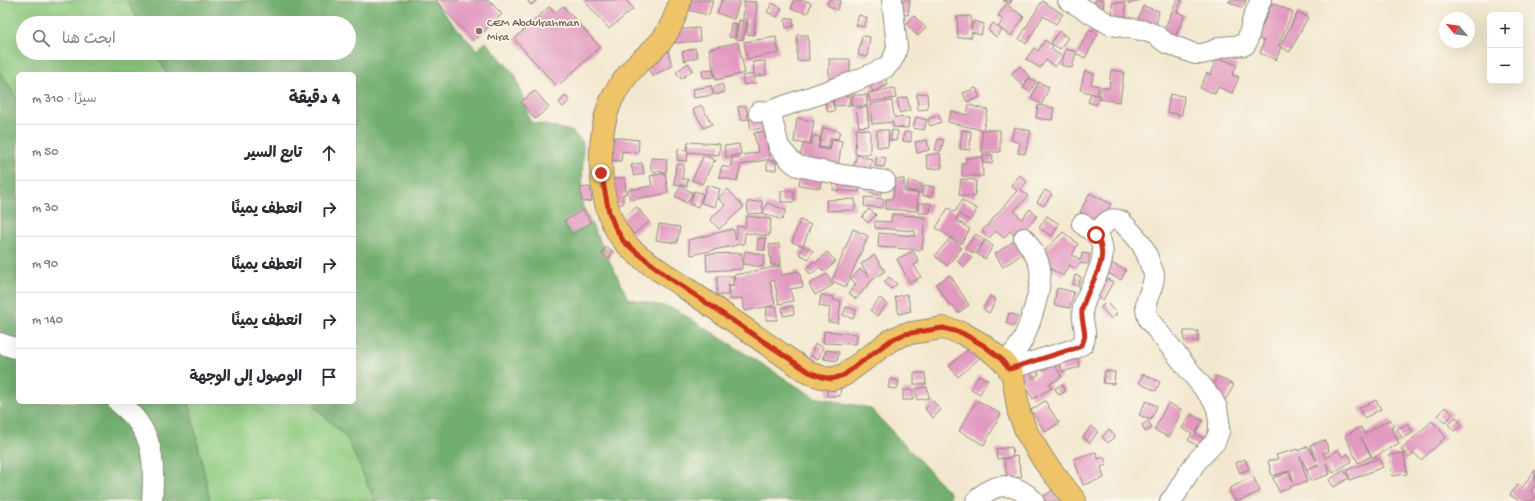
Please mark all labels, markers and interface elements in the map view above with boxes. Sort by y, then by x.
north arrow [1439,12,1475,48]
map controls [1487,12,1523,84]
button: + [1487,12,1523,48]
search box [16,16,356,60]
place label: CEM Abdulrahman Mira [487,17,579,45]
marker: CEM Abdulrahman Mira [474,26,484,36]
icon: search [30,27,52,49]
text: ابحث هنا [62,31,116,49]
button: − [1487,48,1523,84]
text: 4 دقيقة [289,90,340,110]
text: سيرًا · 310 m [32,92,97,107]
icon: ahead [318,142,340,164]
text: 50 m [32,145,59,160]
text: تابع السير [245,145,302,163]
route end [592,164,610,182]
icon: right [318,198,340,220]
text: 30 m [32,201,58,216]
text: انعطف يمينًا [231,201,302,219]
route start [1087,226,1105,244]
icon: right [318,254,340,276]
text: 90 m [32,257,58,272]
text: انعطف يمينًا [231,257,302,275]
icon: right [318,310,340,332]
text: 140 m [32,313,63,328]
text: انعطف يمينًا [231,313,302,331]
icon: arrive [318,366,340,388]
text: الوصول إلى الوجهة [189,369,302,387]

